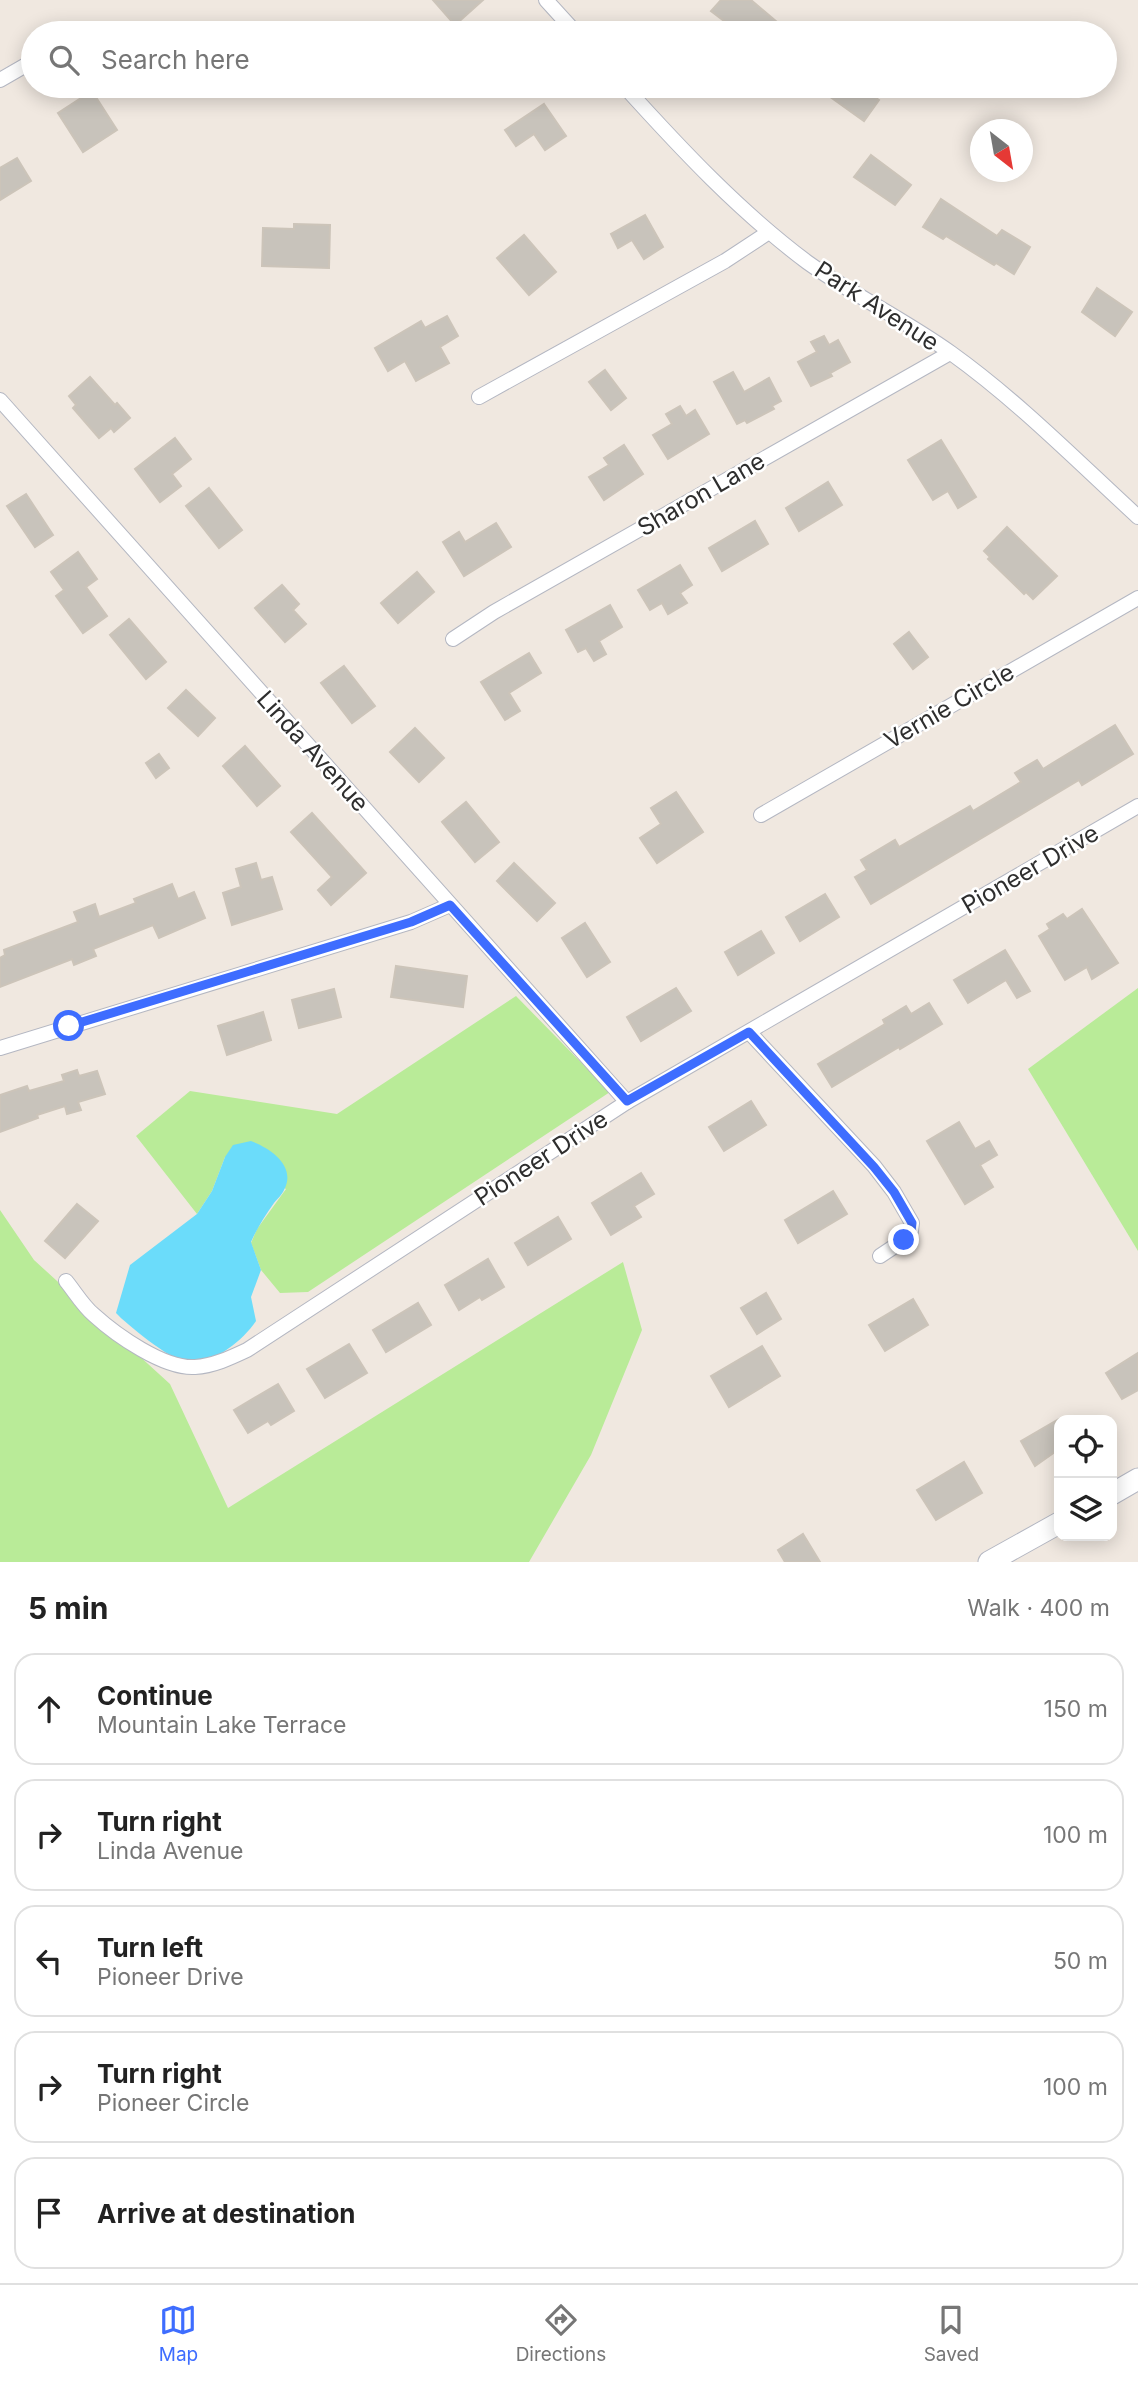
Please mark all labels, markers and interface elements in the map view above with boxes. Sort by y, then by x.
search box [21,21,1117,98]
icon: search [45,41,83,79]
text: Search here [101,44,250,75]
north arrow [970,119,1033,182]
street label: Park Avenue [809,255,945,357]
street label: Sharon Lane [632,446,770,542]
street label: Vernie Circle [879,657,1019,755]
street label: Linda Avenue [251,685,375,817]
street label: Pioneer Drive [956,818,1104,920]
route start [53,1010,84,1041]
street label: Pioneer Drive [469,1104,613,1212]
route end [888,1224,919,1255]
map controls [1054,1415,1117,1541]
button: locate [1054,1415,1117,1478]
button: layers [1054,1478,1117,1541]
text: 5 min [28,1590,108,1626]
text: Walk · 400 m [967,1594,1110,1622]
text: Continue [97,1680,213,1711]
icon: ahead [30,1690,68,1728]
text: 150 m [1044,1695,1108,1723]
text: Mountain Lake Terrace [97,1711,346,1739]
text: Turn right [97,1806,222,1837]
icon: right [30,1816,68,1854]
text: 100 m [1043,1821,1108,1849]
text: Linda Avenue [97,1837,243,1865]
text: Turn left [97,1932,203,1963]
icon: left [30,1942,68,1980]
text: 50 m [1053,1947,1108,1975]
text: Pioneer Drive [97,1963,244,1991]
text: Turn right [97,2058,222,2089]
icon: right [30,2068,68,2106]
text: 100 m [1043,2073,1108,2101]
text: Pioneer Circle [97,2089,249,2117]
icon: arrive [30,2194,68,2232]
text: Arrive at destination [97,2198,356,2229]
tab: Map [159,2301,198,2366]
tab: Directions [516,2301,606,2366]
tab: Saved [924,2301,979,2366]

